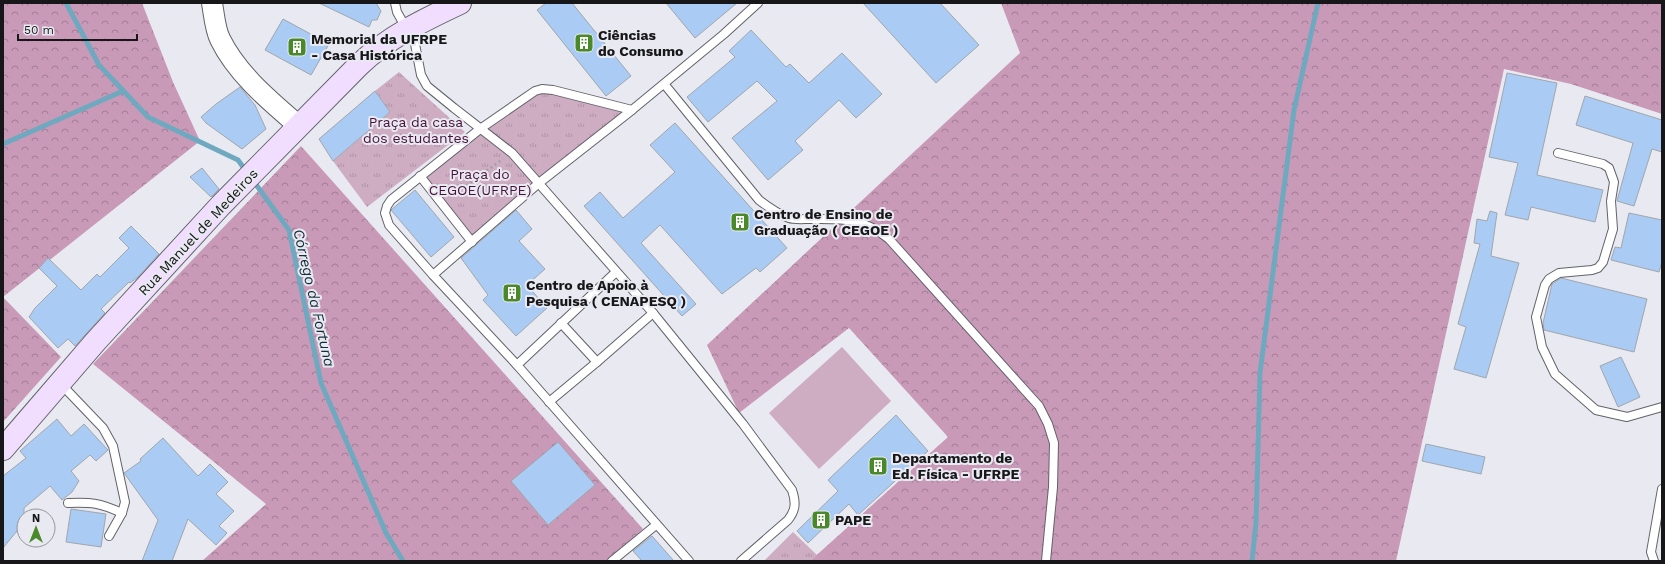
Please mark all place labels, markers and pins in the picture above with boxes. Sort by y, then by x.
place label: Ciências do Consumo [598,27,683,59]
place label: Memorial da UFRPE - Casa Histórica [311,31,447,63]
building icon: Ciências do Consumo [573,32,595,54]
building icon: Memorial da UFRPE - Casa Histórica [286,36,308,58]
place label: Centro de Ensino de Graduação ( CEGOE ) [754,206,899,238]
building icon: Centro de Ensino de Graduação ( CEGOE ) [729,211,751,233]
place label: Centro de Apoio à Pesquisa ( CENAPESQ ) [526,277,686,309]
building icon: Centro de Apoio à Pesquisa ( CENAPESQ ) [501,282,523,304]
place label: Departamento de Ed. Física - UFRPE [892,450,1020,482]
building icon: Departamento de Ed. Física - UFRPE [867,455,889,477]
building icon: PAPE [810,509,832,531]
place label: PAPE [835,512,871,528]

